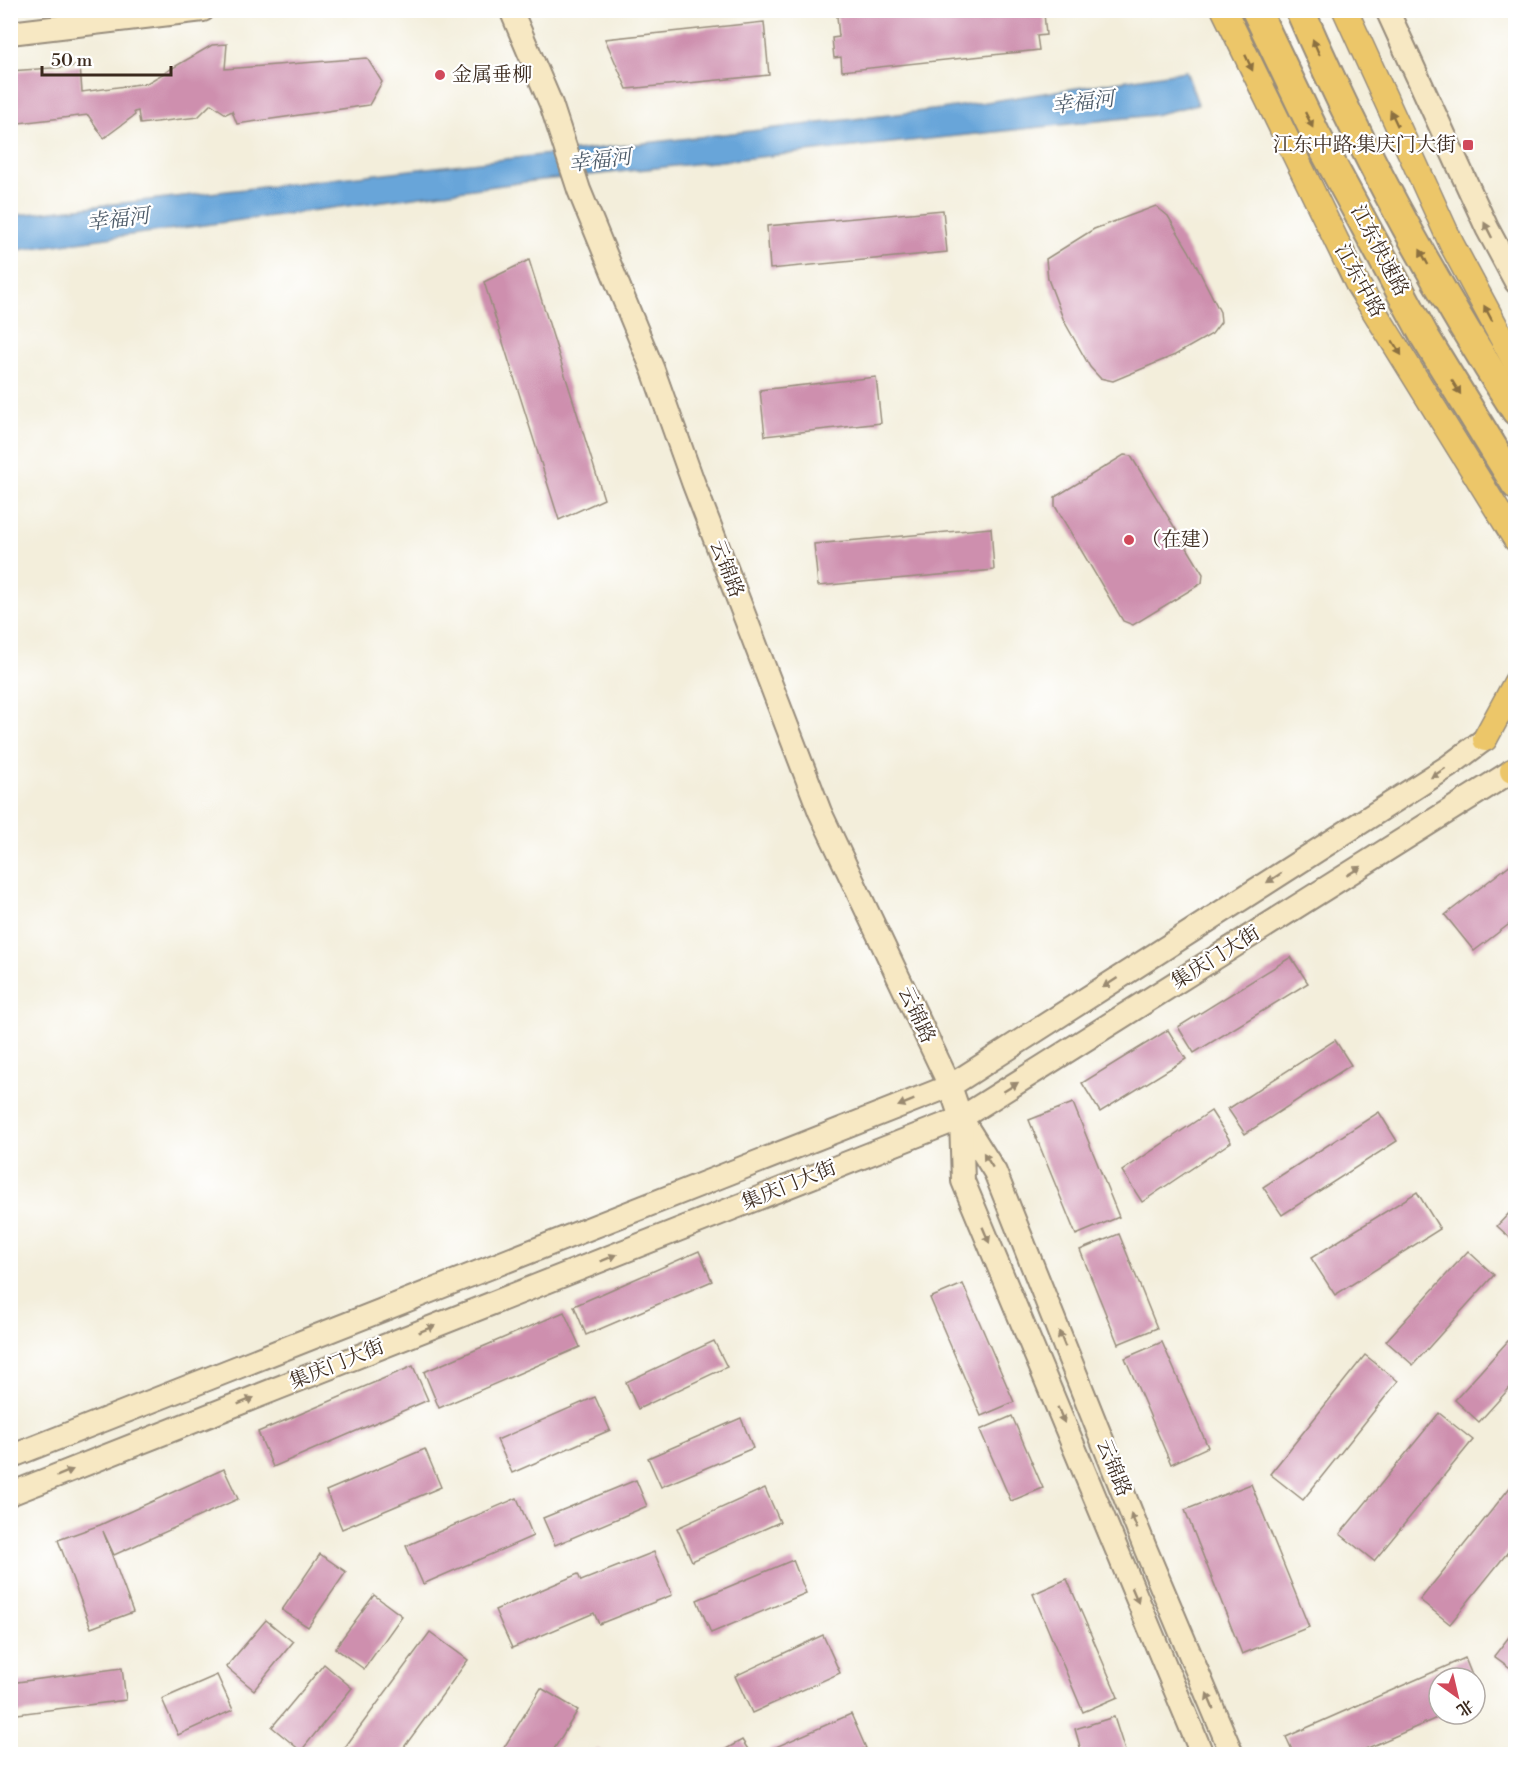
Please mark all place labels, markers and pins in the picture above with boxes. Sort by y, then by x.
place label: 金属垂柳 [452,63,532,88]
marker: 金属垂柳 [433,68,447,82]
place label: 江东中路·集庆门大街 [1273,133,1456,158]
marker: 江东中路·集庆门大街 [1461,138,1475,152]
place label: （在建） [1141,528,1221,553]
marker: （在建） [1122,533,1136,547]

